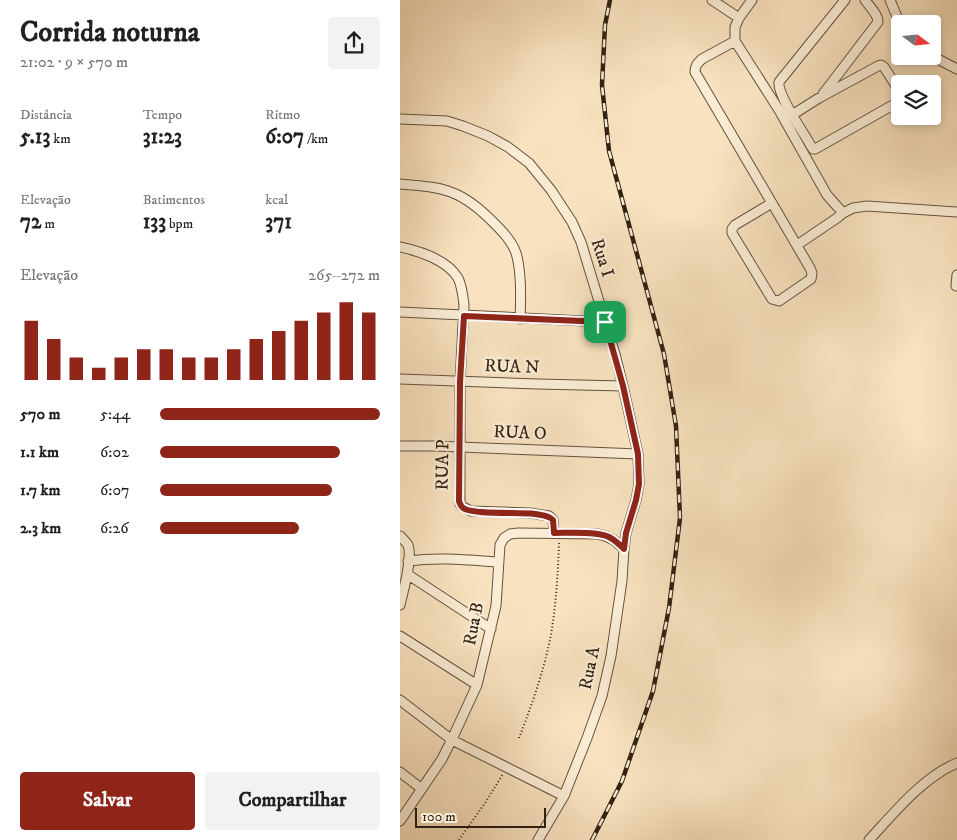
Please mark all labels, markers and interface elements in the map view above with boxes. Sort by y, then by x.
text: Corrida noturna [20,15,200,50]
north arrow [891,15,941,65]
map controls [891,15,941,125]
button: share [328,17,380,69]
text: 21:02 · 9 × 570 m [20,52,128,72]
button: layers [891,75,941,125]
text: Distância [20,106,72,124]
text: Tempo [143,106,182,124]
text: Ritmo [265,106,300,124]
text: 5.13 [20,124,50,150]
text: 31:23 [143,124,182,150]
text: 6:07 [265,124,304,150]
text: km [50,130,71,148]
text: /km [304,130,328,148]
text: Elevação [20,191,71,209]
text: Batimentos [143,191,205,209]
text: kcal [265,191,288,209]
text: 72 [20,209,41,235]
text: 133 [143,209,166,235]
text: 371 [265,209,292,235]
text: m [41,215,55,233]
text: bpm [166,215,193,233]
street label: Rua I [585,236,619,280]
text: Elevação [20,265,78,285]
text: 265–272 m [308,265,380,285]
pin [584,301,626,343]
icon: arrive [591,308,619,336]
street label: RUA N [484,355,540,379]
text: 570 m [20,404,60,424]
text: 5:44 [100,404,131,424]
street label: RUA O [493,421,547,445]
street label: RUA P [432,439,454,491]
text: 1.1 km [20,442,59,462]
text: 6:02 [100,442,129,462]
text: 1.7 km [20,480,61,500]
text: 6:07 [100,480,130,500]
text: 2.3 km [20,518,61,538]
text: 6:26 [100,518,129,538]
street label: Rua B [459,601,489,647]
street label: Rua A [575,644,605,692]
button: Salvar [20,772,195,830]
button: Compartilhar [205,772,380,830]
scale bar [415,805,546,828]
text: 100 m [422,808,456,826]

